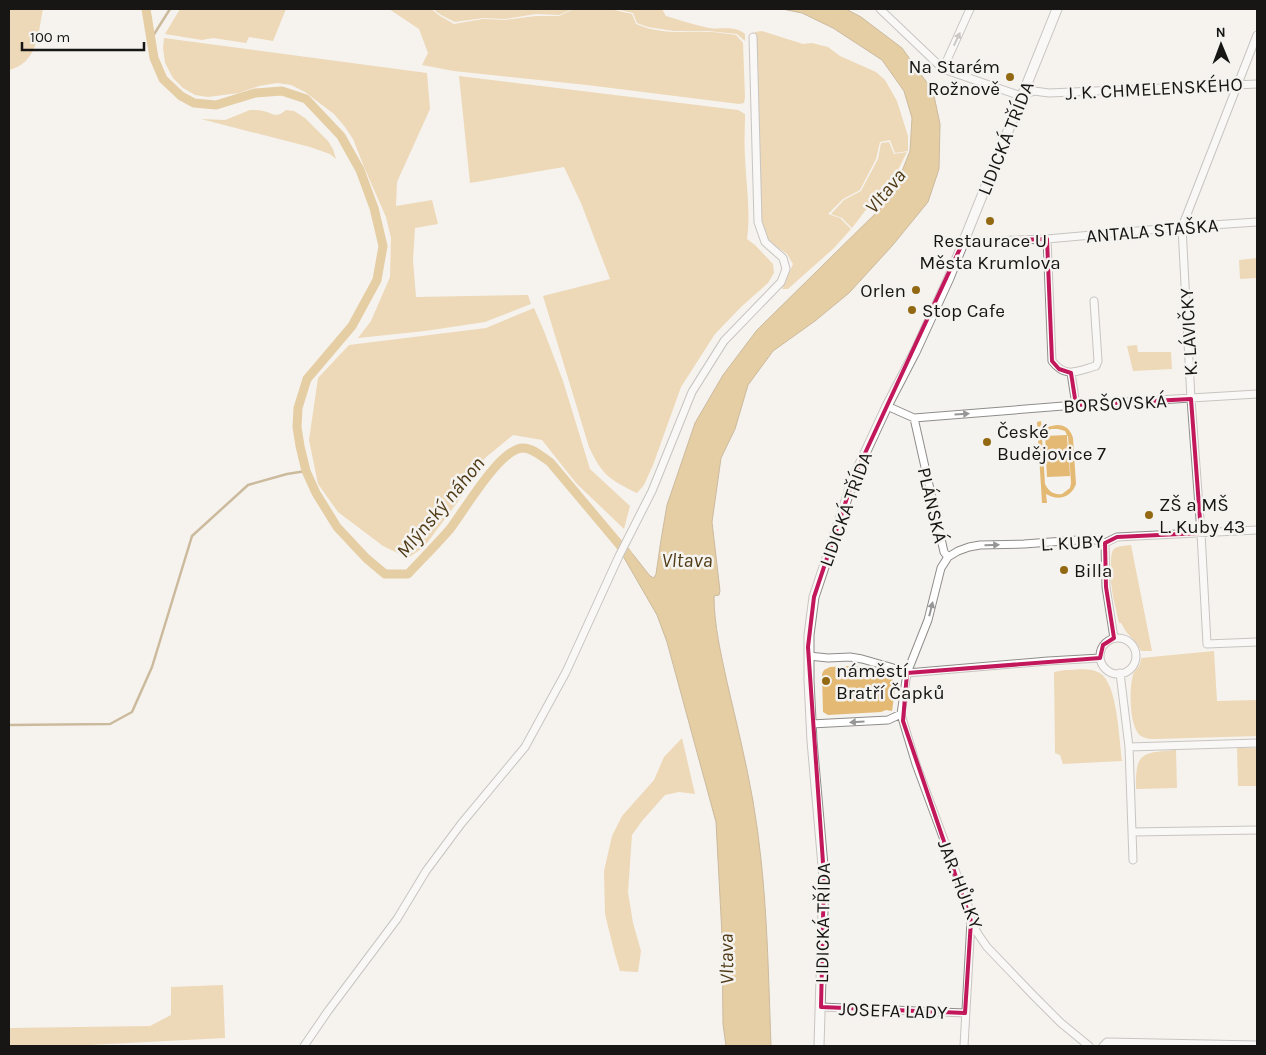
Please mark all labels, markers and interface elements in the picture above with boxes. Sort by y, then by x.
scale bar [22,20,145,52]
north arrow [1196,20,1246,70]
text: N [1216,24,1226,41]
text: 100 m [30,28,70,46]
one-way arrow [953,32,961,46]
place label: Na Starém Rožnově [909,56,1000,100]
marker: Na Starém Rožnově [1004,71,1016,83]
street label: J. K. CHMELENSKÉHO [1065,72,1243,105]
street label: LIDICKÁ TŘÍDA [972,78,1039,198]
water label: Vltava [860,164,911,218]
street label: ANTALA STAŠKA [1085,214,1219,248]
marker: Restaurace U Města Krumlova [984,215,996,227]
place label: Restaurace U Města Krumlova [919,230,1061,274]
place label: Orlen [860,280,906,302]
marker: Orlen [910,284,922,296]
street label: K. LÁVIČKY [1175,287,1202,377]
place label: Stop Cafe [922,300,1005,322]
marker: Stop Cafe [906,304,918,316]
street label: BORŠOVSKÁ [1063,389,1168,418]
one-way arrow [955,410,971,418]
place label: České Budějovice 7 [997,421,1106,465]
marker: České Budějovice 7 [981,436,993,448]
street label: LIDICKÁ TŘÍDA [814,448,877,570]
water label: Mlýnský náhon [391,452,489,562]
street label: PLÁNSKÁ [913,465,952,545]
place label: ZŠ a MŠ L. Kuby 43 [1159,494,1245,538]
marker: ZŠ a MŠ L. Kuby 43 [1143,509,1155,521]
street label: L. KUBY [1040,530,1105,556]
one-way arrow [984,541,1000,549]
water label: Vltava [661,549,713,572]
place label: Billa [1074,560,1113,582]
marker: Billa [1058,564,1070,576]
one-way arrow [927,601,935,616]
place label: náměstí Bratří Čapků [836,660,945,704]
marker: náměstí Bratří Čapků [820,675,832,687]
one-way arrow [849,718,865,726]
street label: JAR. HŮLKY [933,836,987,933]
street label: LIDICKÁ TŘÍDA [810,862,835,984]
water label: Vltava [715,933,738,985]
street label: JOSEFA LADY [838,998,948,1024]

